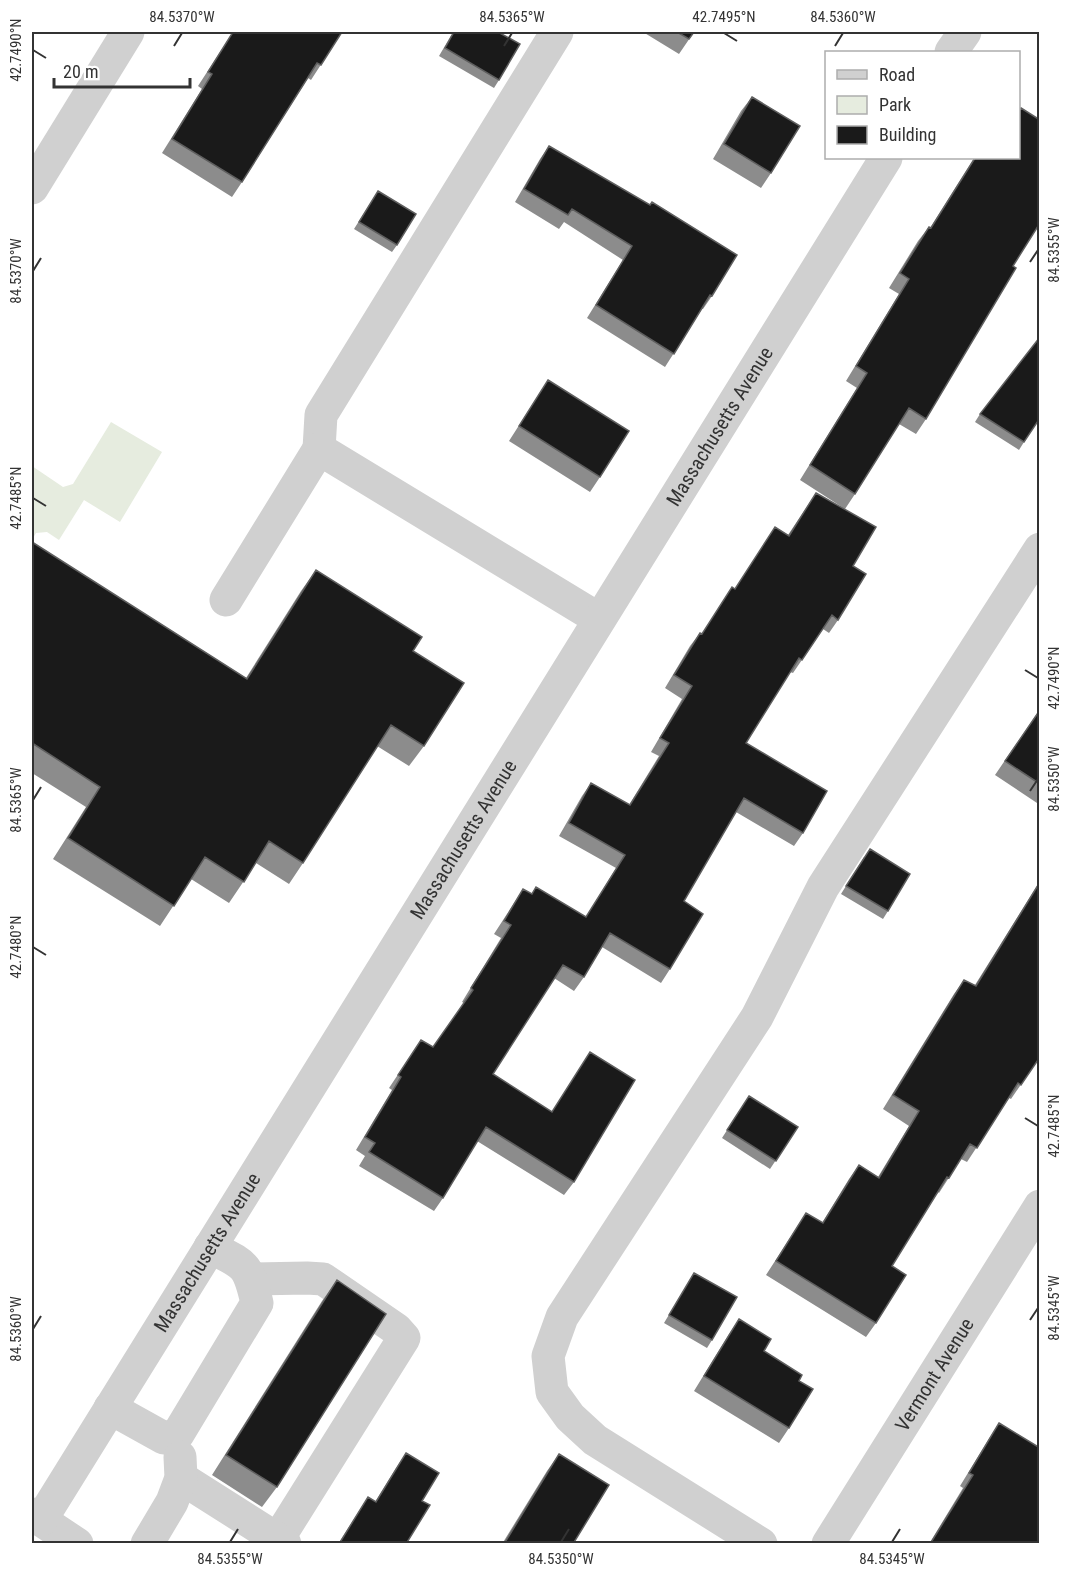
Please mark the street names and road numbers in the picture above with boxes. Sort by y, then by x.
street label: Massachusetts Avenue [661,342,778,510]
street label: Massachusetts Avenue [405,755,522,923]
street label: Massachusetts Avenue [149,1168,265,1336]
street label: Vermont Avenue [890,1313,979,1436]

